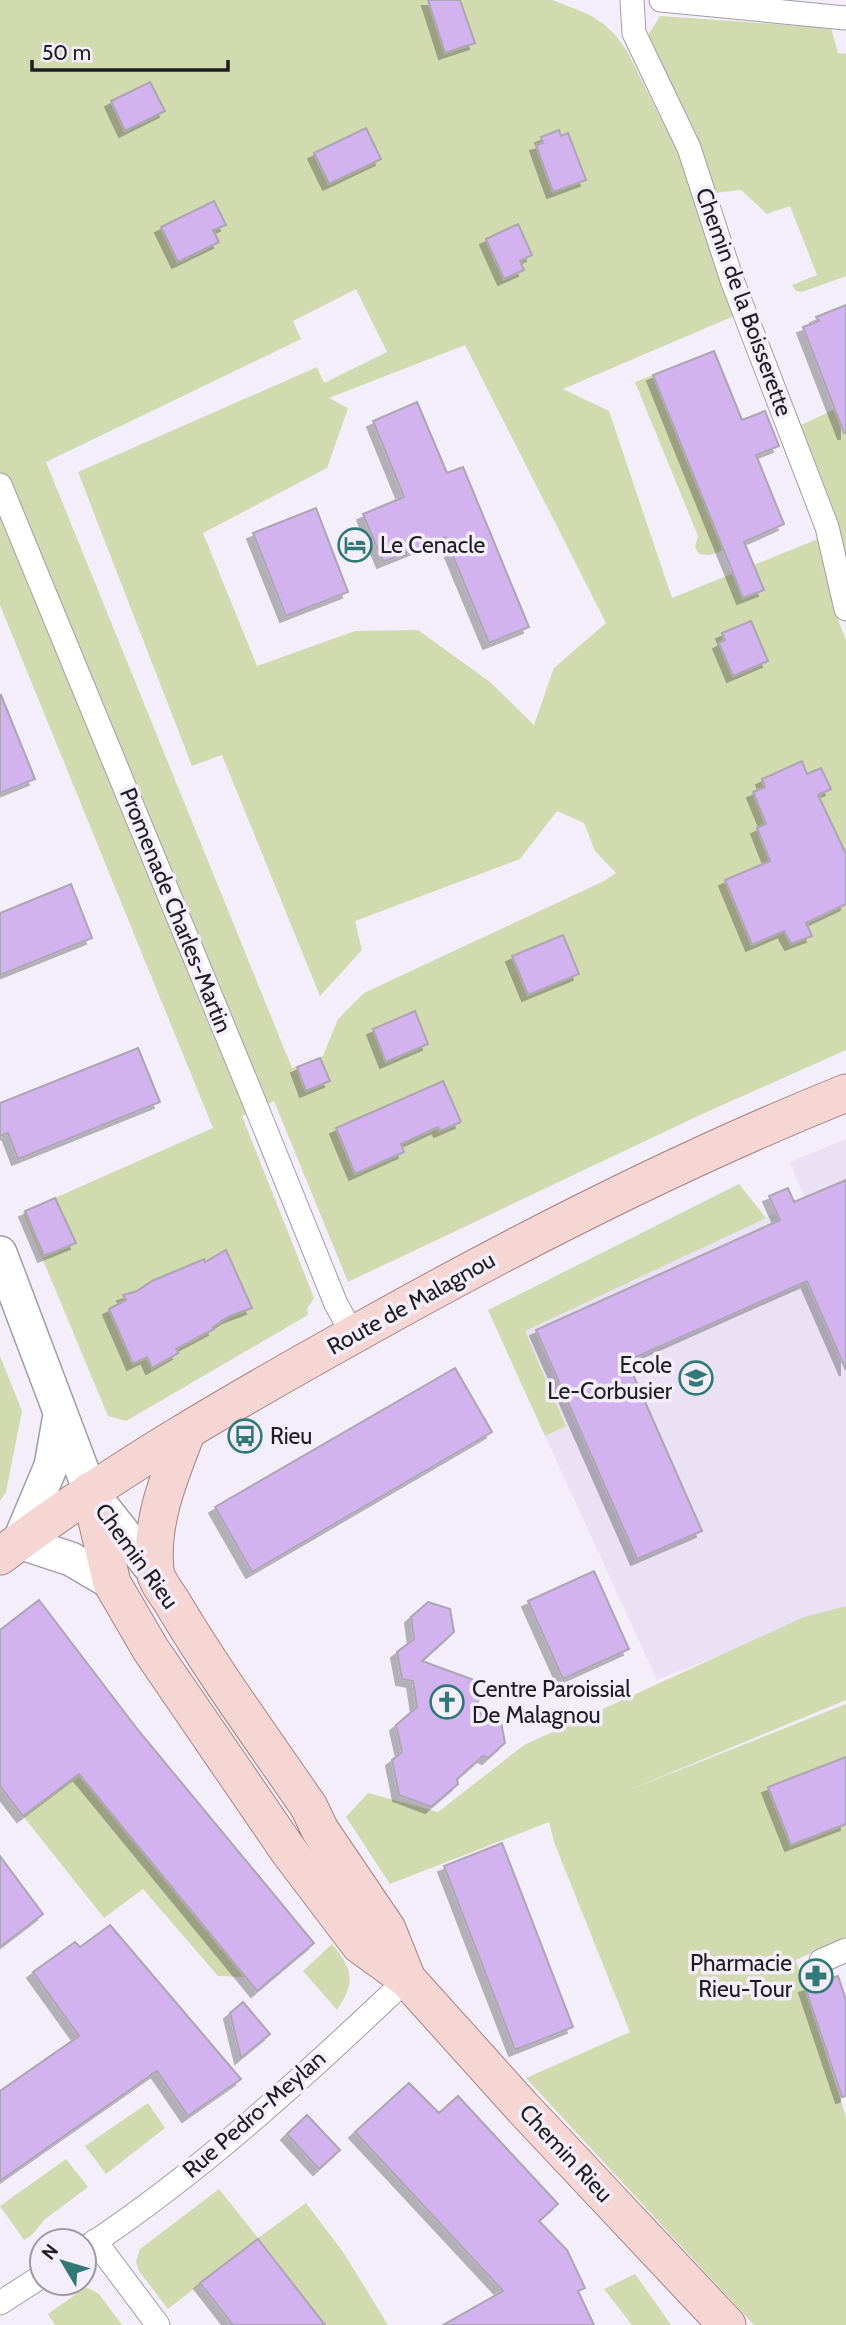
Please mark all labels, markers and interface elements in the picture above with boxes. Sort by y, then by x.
scale bar [32,28,228,72]
text: 50 m [42,40,91,65]
street label: Chemin de la Boisserette [690,184,798,420]
hotel icon: Le Cenacle [336,526,374,564]
place label: Le Cenacle [380,531,486,559]
street label: Promenade Charles-Martin [114,783,238,1037]
street label: Route de Malagnou [322,1245,500,1361]
place label: Ecole Le-Corbusier [547,1351,673,1405]
school or university icon: Ecole Le-Corbusier [677,1359,715,1397]
bus stop icon: Rieu [226,1417,264,1455]
place label: Rieu [270,1422,312,1450]
street label: Chemin Rieu [89,1498,185,1614]
place label: Centre Paroissial De Malagnou [472,1675,631,1729]
church icon: Centre Paroissial De Malagnou [428,1683,466,1721]
place label: Pharmacie Rieu-Tour [690,1949,793,2003]
pharmacy icon: Pharmacie Rieu-Tour [797,1957,835,1995]
street label: Rue Pedro-Meylan [177,2044,331,2184]
street label: Chemin Rieu [514,2098,618,2208]
north arrow [28,2227,98,2297]
text: N [37,2239,63,2264]

